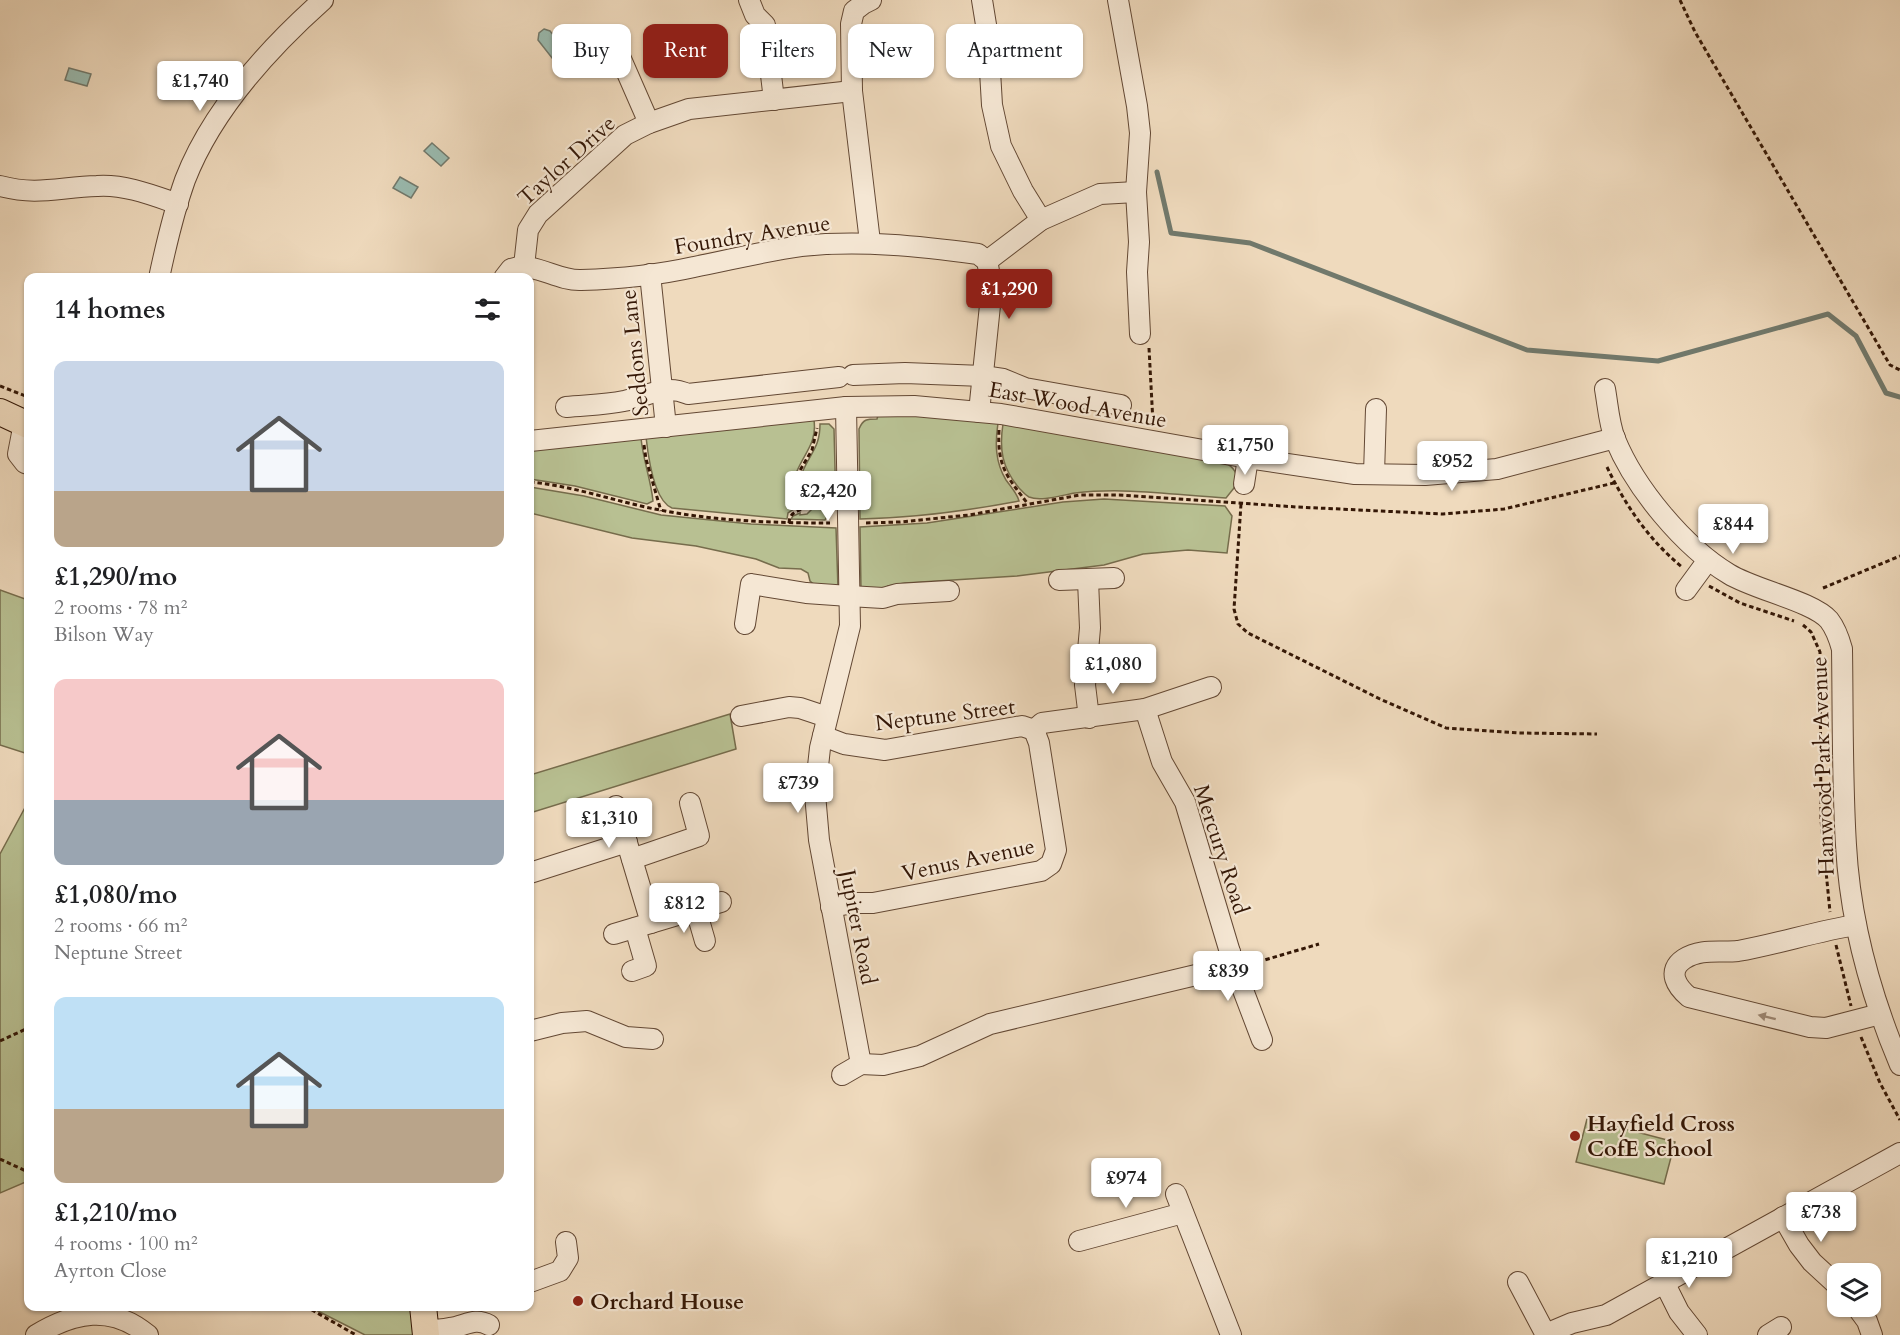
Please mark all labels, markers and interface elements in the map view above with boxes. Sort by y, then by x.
chip: Buy [552,24,631,78]
chip: Rent [643,24,728,78]
chip: Filters [740,24,836,78]
chip: New [848,24,934,78]
chip: Apartment [946,24,1083,78]
pin: £1,740 [151,61,249,112]
text: £1,740 [171,67,229,94]
street label: Taylor Drive [511,109,622,213]
street label: Foundry Avenue [672,208,832,262]
pin: £1,290 [960,269,1058,320]
text: £1,290 [980,275,1038,302]
street label: Seddons Lane [613,288,657,418]
text: 14 homes [54,292,165,327]
icon: filters [471,293,504,326]
street label: East Wood Avenue [986,375,1169,435]
icon: home [225,400,333,508]
pin: £1,750 [1196,425,1294,476]
text: £1,750 [1216,431,1274,458]
pin: £952 [1416,441,1488,492]
text: £952 [1431,447,1473,474]
pin: £2,420 [779,471,877,522]
text: £2,420 [799,477,857,504]
pin: £844 [1697,504,1769,555]
text: £844 [1712,510,1754,537]
text: £1,290/mo [54,559,177,594]
text: 2 rooms · 78 m² [54,594,187,621]
text: Bilson Way [54,621,154,648]
pin: £1,080 [1064,644,1162,695]
text: £1,080 [1084,650,1142,677]
street label: Hanwood Park Avenue [1804,656,1842,876]
street label: Neptune Street [873,692,1017,738]
icon: home [225,718,333,826]
pin: £739 [762,763,834,814]
text: £739 [777,769,819,796]
street label: Mercury Road [1186,781,1256,918]
pin: £1,310 [560,798,658,849]
text: £1,310 [580,804,638,831]
street label: Venus Avenue [899,831,1038,889]
street label: Jupiter Road [832,864,884,988]
text: £1,080/mo [54,877,177,912]
pin: £812 [648,883,720,934]
text: £812 [663,889,705,916]
text: 2 rooms · 66 m² [54,912,187,939]
text: Neptune Street [54,939,182,966]
pin: £839 [1192,951,1264,1002]
text: £839 [1207,957,1249,984]
one-way arrow [1758,1012,1776,1022]
icon: home [225,1036,333,1144]
place label: Hayfield Cross CofE School [1587,1109,1735,1164]
marker: Hayfield Cross CofE School [1568,1129,1582,1143]
pin: £974 [1090,1158,1162,1209]
text: £974 [1105,1164,1147,1191]
pin: £738 [1785,1192,1857,1243]
text: £1,210/mo [54,1195,177,1230]
text: £738 [1800,1198,1842,1225]
text: 4 rooms · 100 m² [54,1230,198,1257]
pin: £1,210 [1640,1238,1738,1289]
text: £1,210 [1660,1244,1718,1271]
text: Ayrton Close [54,1257,167,1284]
map controls [1827,1263,1881,1317]
button: layers [1827,1263,1881,1317]
place label: Orchard House [590,1287,744,1317]
marker: Orchard House [571,1294,585,1308]

